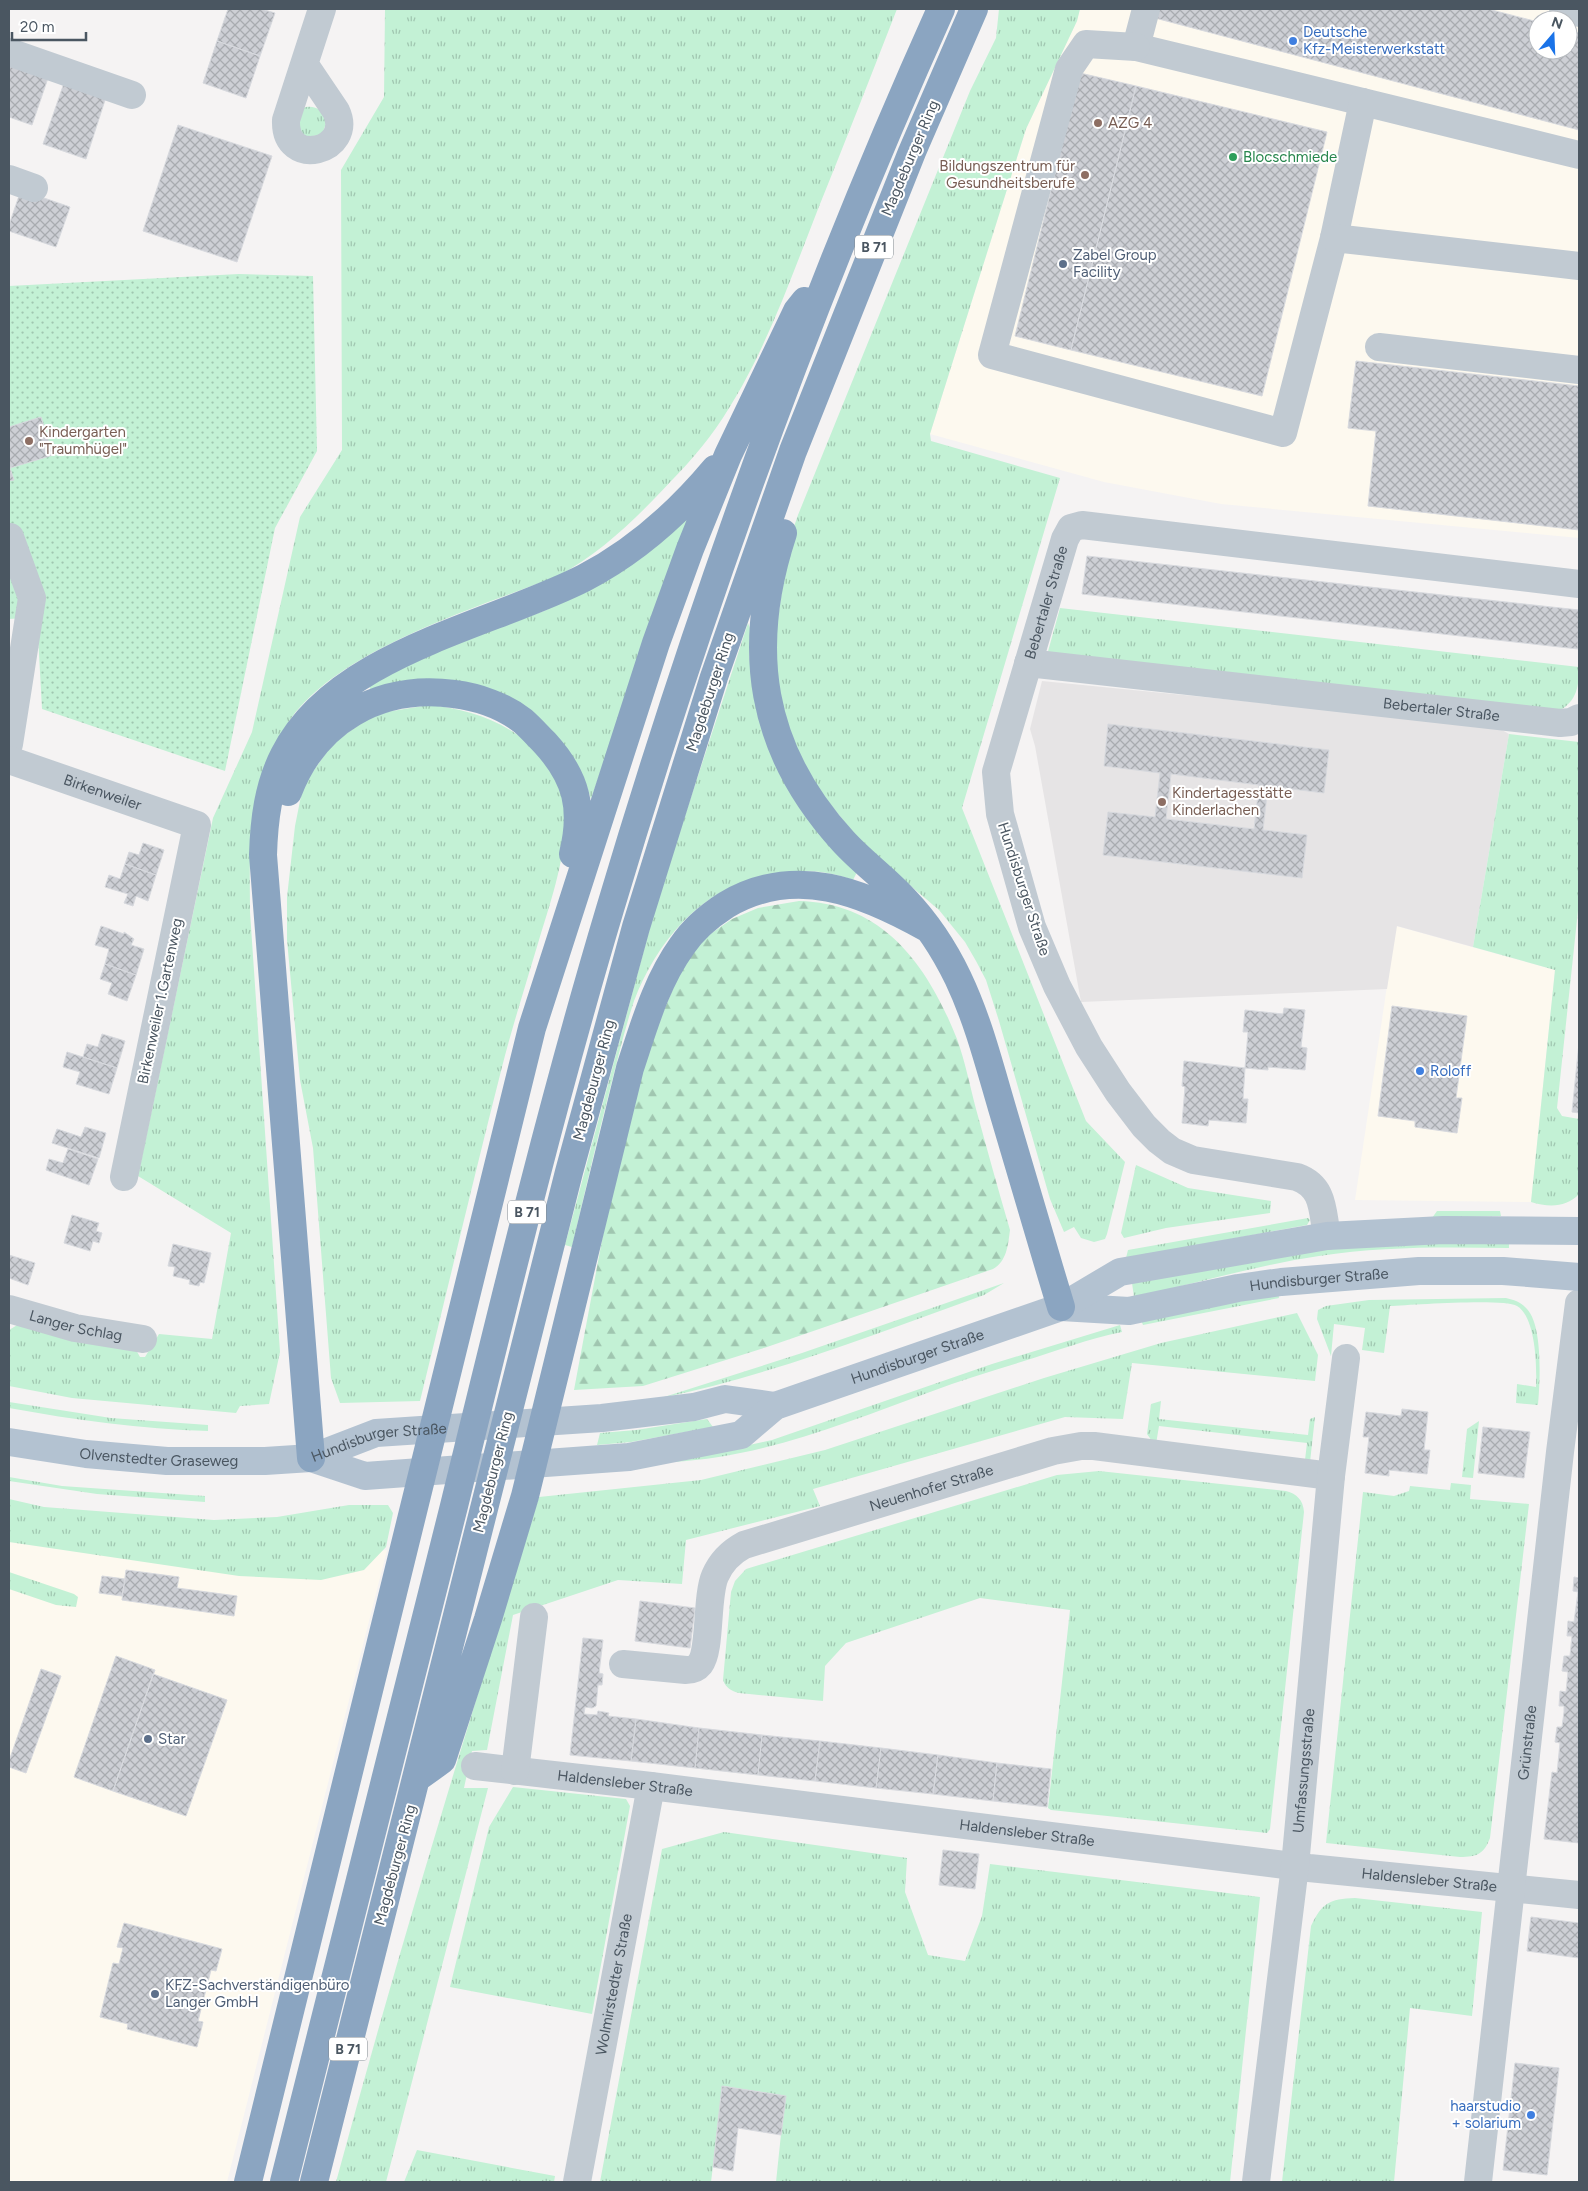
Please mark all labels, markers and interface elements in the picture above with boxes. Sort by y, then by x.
scale bar [12,10,86,42]
north arrow [1528,10,1578,60]
text: N [1549,13,1565,33]
text: 20 m [20,18,54,36]
place label: Deutsche Kfz-Meisterwerkstatt [1303,23,1446,58]
marker: Deutsche Kfz-Meisterwerkstatt [1287,35,1299,47]
street label: Magdeburger Ring [877,97,943,219]
place label: AZG 4 [1108,114,1152,132]
marker: AZG 4 [1092,117,1104,129]
place label: Blocschmiede [1243,148,1337,166]
marker: Blocschmiede [1227,151,1239,163]
place label: Bildungszentrum für Gesundheitsberufe [939,157,1075,192]
marker: Bildungszentrum für Gesundheitsberufe [1079,169,1091,181]
road number: B 71 [855,236,893,258]
place label: Zabel Group Facility [1073,246,1157,281]
marker: Zabel Group Facility [1057,258,1069,270]
place label: Kindergarten "Traumhügel" [39,423,127,458]
marker: Kindergarten "Traumhügel" [23,435,35,447]
street label: Bebertaler Straße [1021,544,1071,661]
street label: Magdeburger Ring [682,630,738,754]
street label: Bebertaler Straße [1382,694,1501,725]
street label: Birkenweiler [61,771,144,814]
place label: Kindertagesstätte Kinderlachen [1172,784,1292,819]
marker: Kindertagesstätte Kinderlachen [1156,796,1168,808]
street label: Hundisburger Straße [994,820,1054,958]
street label: Birkenweiler 1.Gartenweg [134,917,186,1085]
street label: Magdeburger Ring [569,1018,619,1142]
place label: Roloff [1430,1062,1472,1080]
marker: Roloff [1414,1065,1426,1077]
road number: B 71 [508,1200,546,1224]
street label: Hundisburger Straße [1248,1264,1389,1295]
street label: Langer Schlag [27,1306,124,1345]
street label: Hundisburger Straße [848,1325,986,1388]
street label: Magdeburger Ring [469,1410,517,1534]
street label: Hundisburger Straße [309,1419,447,1466]
street label: Olvenstedter Graseweg [78,1444,238,1470]
street label: Neuenhofer Straße [867,1461,995,1515]
street label: Grünstraße [1514,1704,1540,1781]
street label: Umfassungsstraße [1289,1708,1319,1834]
place label: Star [158,1730,186,1748]
marker: Star [142,1733,154,1745]
street label: Haldensleber Straße [556,1766,694,1800]
street label: Magdeburger Ring [370,1803,420,1927]
street label: Haldensleber Straße [958,1815,1096,1850]
street label: Haldensleber Straße [1361,1864,1498,1896]
street label: Wolmirstedter Straße [592,1912,636,2057]
place label: KFZ-Sachverständigenbüro Langer GmbH [165,1976,350,2011]
marker: KFZ-Sachverständigenbüro Langer GmbH [149,1988,161,2000]
road number: B 71 [329,2038,367,2060]
place label: haarstudio + solarium [1450,2097,1521,2132]
marker: haarstudio + solarium [1525,2109,1537,2121]

